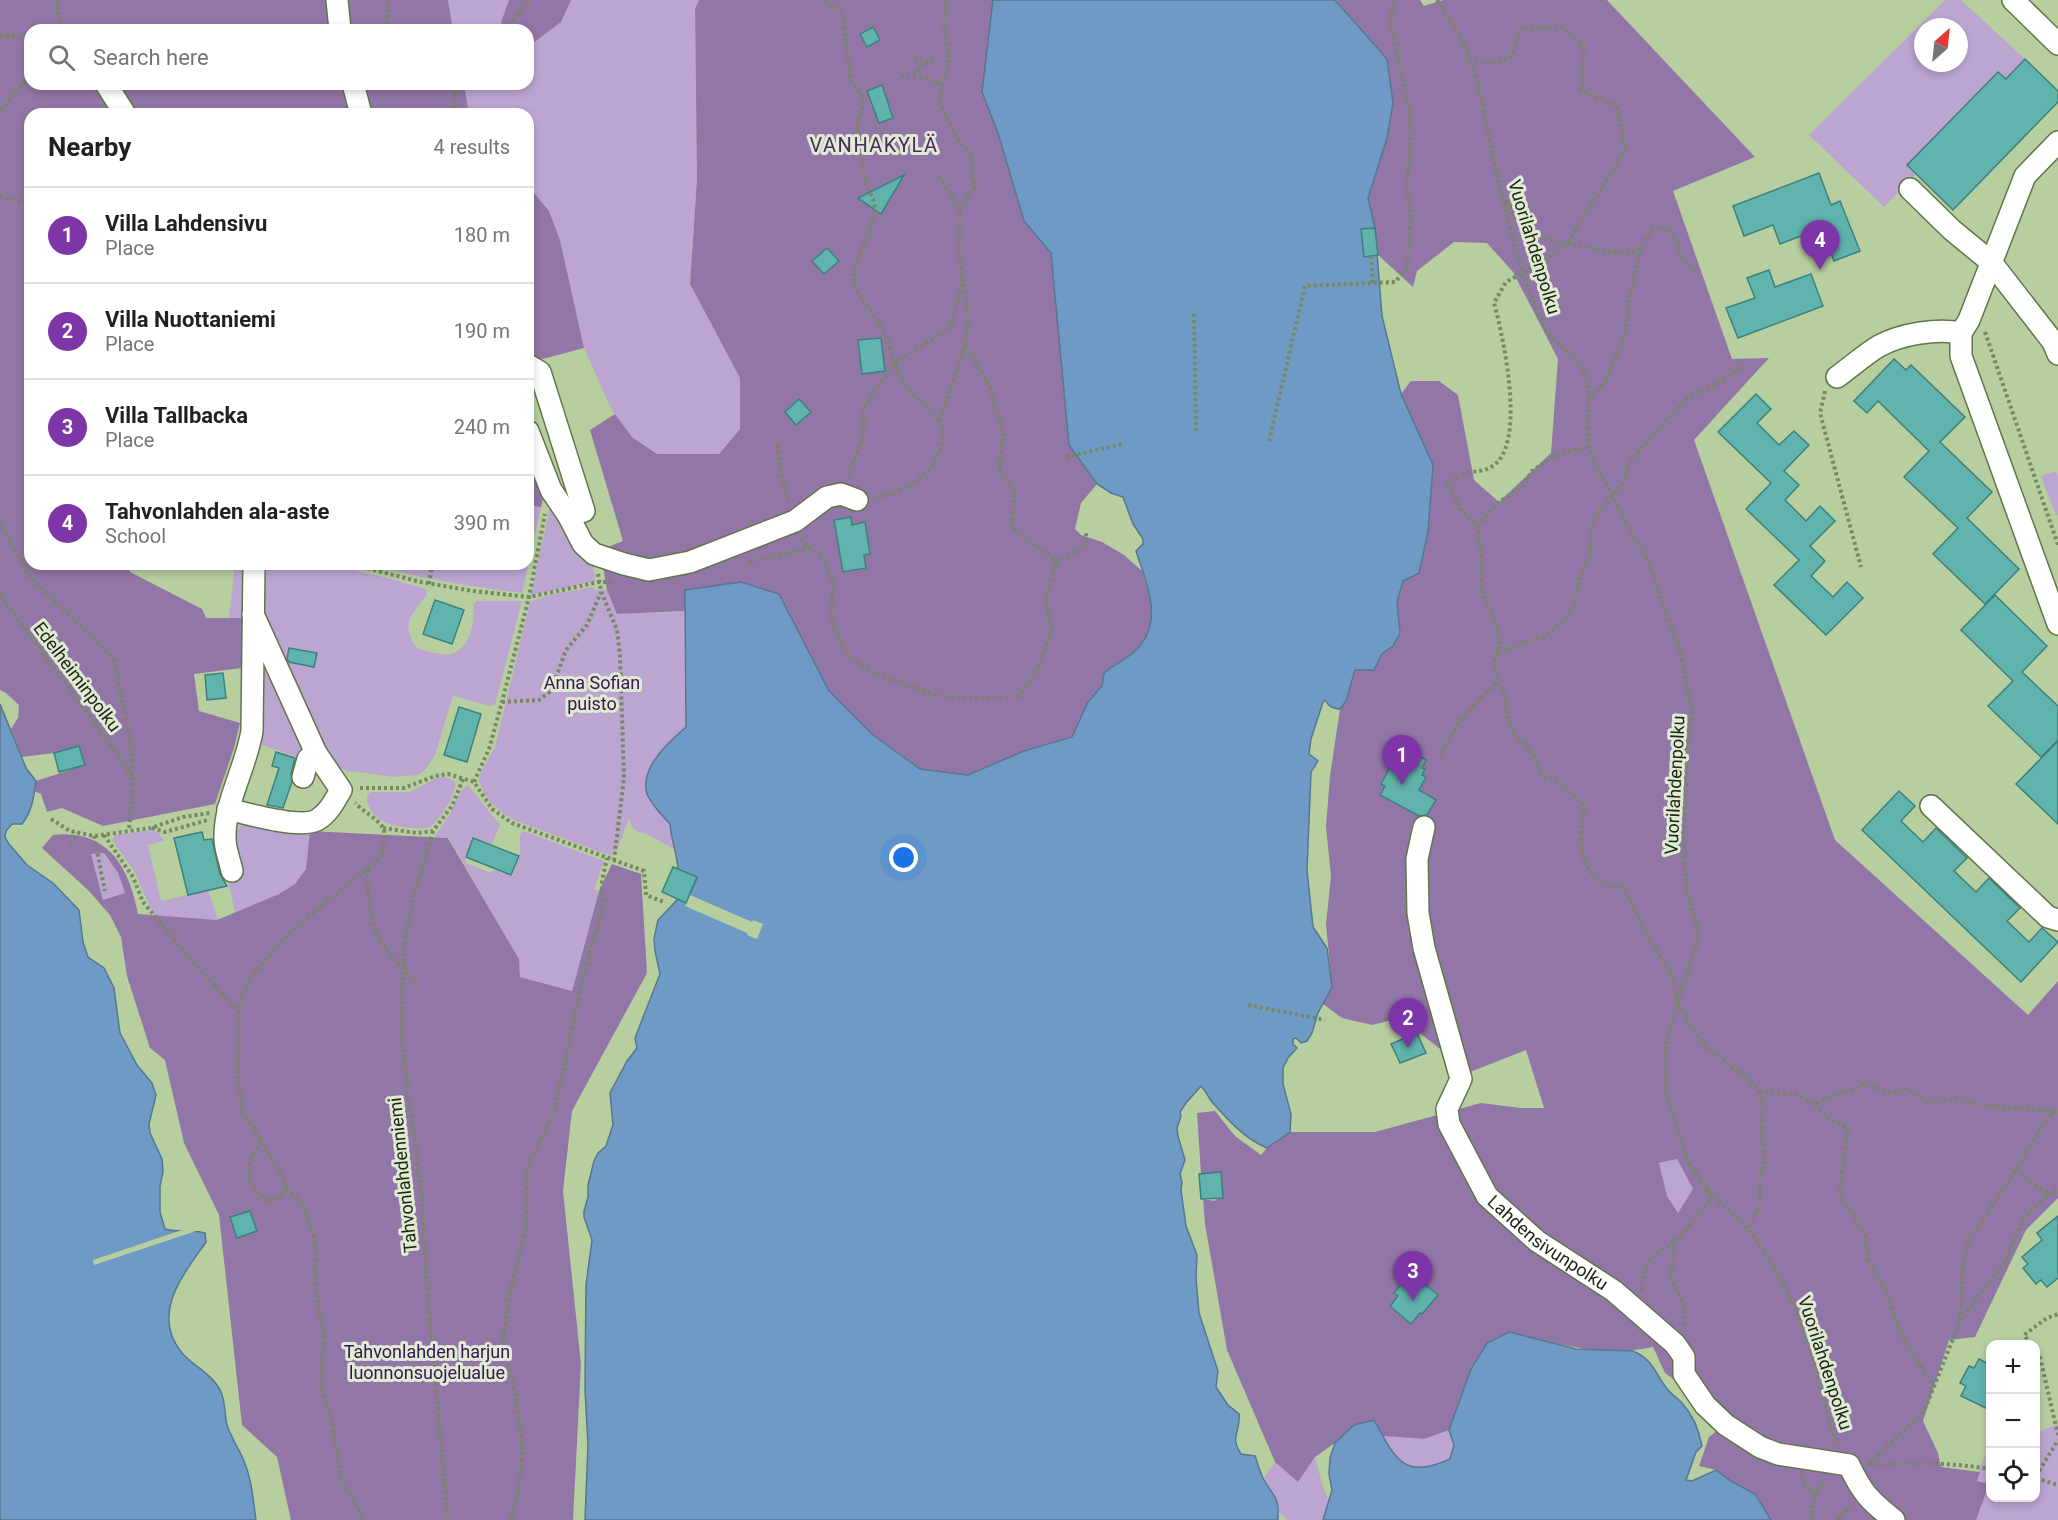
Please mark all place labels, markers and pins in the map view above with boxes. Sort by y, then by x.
pin: 4 [1800,220,1840,270]
pin: 1 [1382,736,1422,785]
pin: 2 [1388,998,1428,1048]
pin: 3 [1394,1252,1432,1301]

